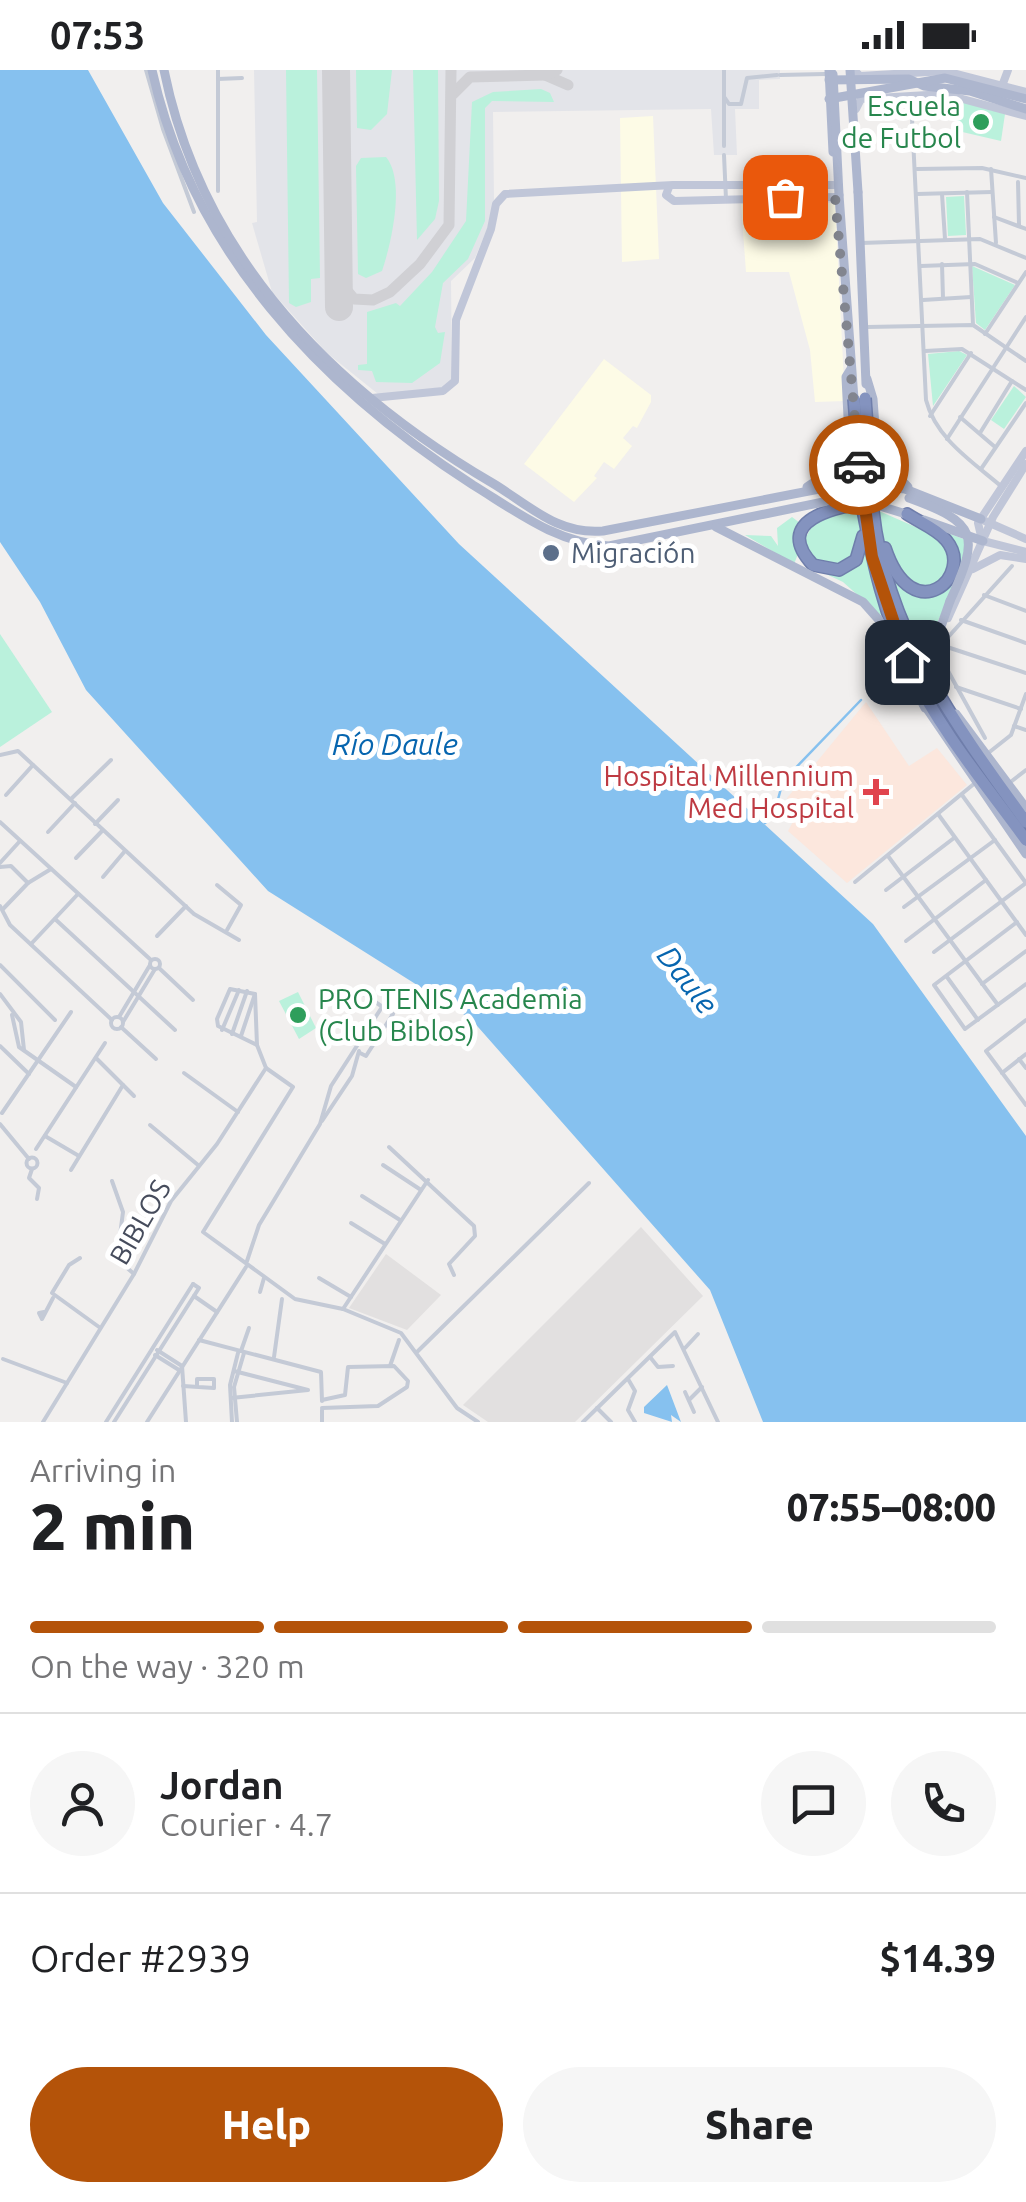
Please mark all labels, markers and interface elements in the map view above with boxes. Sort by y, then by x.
text: 07:53 [50,14,145,56]
place label: Escuela de Futbol [841,90,961,153]
marker: Escuela de Futbol [970,111,992,133]
pin [743,155,828,240]
icon: bag [758,170,813,225]
courier [809,415,909,515]
icon: car [832,438,887,493]
place label: Migración [571,537,695,568]
marker: Migración [540,542,562,564]
pin [865,620,950,705]
icon: home [880,635,935,690]
water label: Río Daule [332,727,458,761]
place label: Hospital Millennium Med Hospital [603,760,854,823]
marker: Hospital Millennium Med Hospital [863,779,889,805]
water label: Daule [651,939,725,1020]
place label: PRO TENIS Academia (Club Biblos) [318,983,583,1047]
marker: PRO TENIS Academia (Club Biblos) [287,1004,309,1026]
street label: BIBLOS [103,1174,176,1270]
text: Arriving in [30,1452,176,1488]
text: 07:55–08:00 [787,1486,996,1528]
text: 2 min [30,1489,195,1562]
text: On the way · 320 m [30,1648,305,1684]
button: person [30,1751,135,1856]
button: chat [761,1751,866,1856]
button: phone [891,1751,996,1856]
text: Jordan [160,1764,284,1806]
text: Courier · 4.7 [160,1806,333,1842]
text: Order #2939 [30,1937,251,1979]
text: $14.39 [879,1937,996,1979]
button: Help [30,2067,503,2182]
button: Share [523,2067,996,2182]

